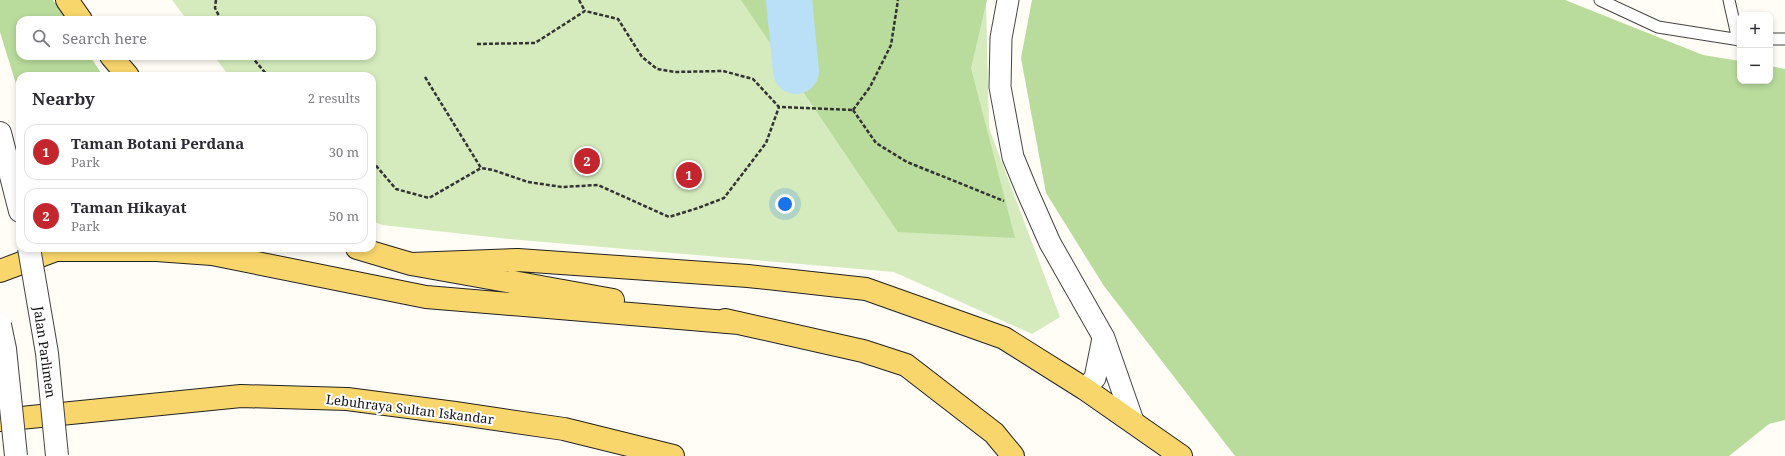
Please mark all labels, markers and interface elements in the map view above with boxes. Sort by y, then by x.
map controls [1737,12,1773,84]
button: + [1737,12,1773,48]
search box [16,16,376,60]
icon: search [30,27,52,49]
text: Search here [62,28,147,48]
button: − [1737,48,1773,84]
text: Nearby [32,87,95,110]
text: 2 results [308,89,360,107]
text: Taman Botani Perdana [71,133,244,153]
text: 1 [42,143,50,161]
text: 30 m [329,143,359,161]
pin: 2 [574,146,600,176]
text: Park [71,153,100,171]
pin: 1 [676,160,702,190]
your location [775,194,795,214]
text: Taman Hikayat [71,197,187,217]
text: 2 [42,207,50,225]
text: 50 m [329,207,359,225]
text: Park [71,217,100,235]
street label: Jalan Parlimen [30,304,60,400]
street label: Lebuhraya Sultan Iskandar [325,390,495,428]

